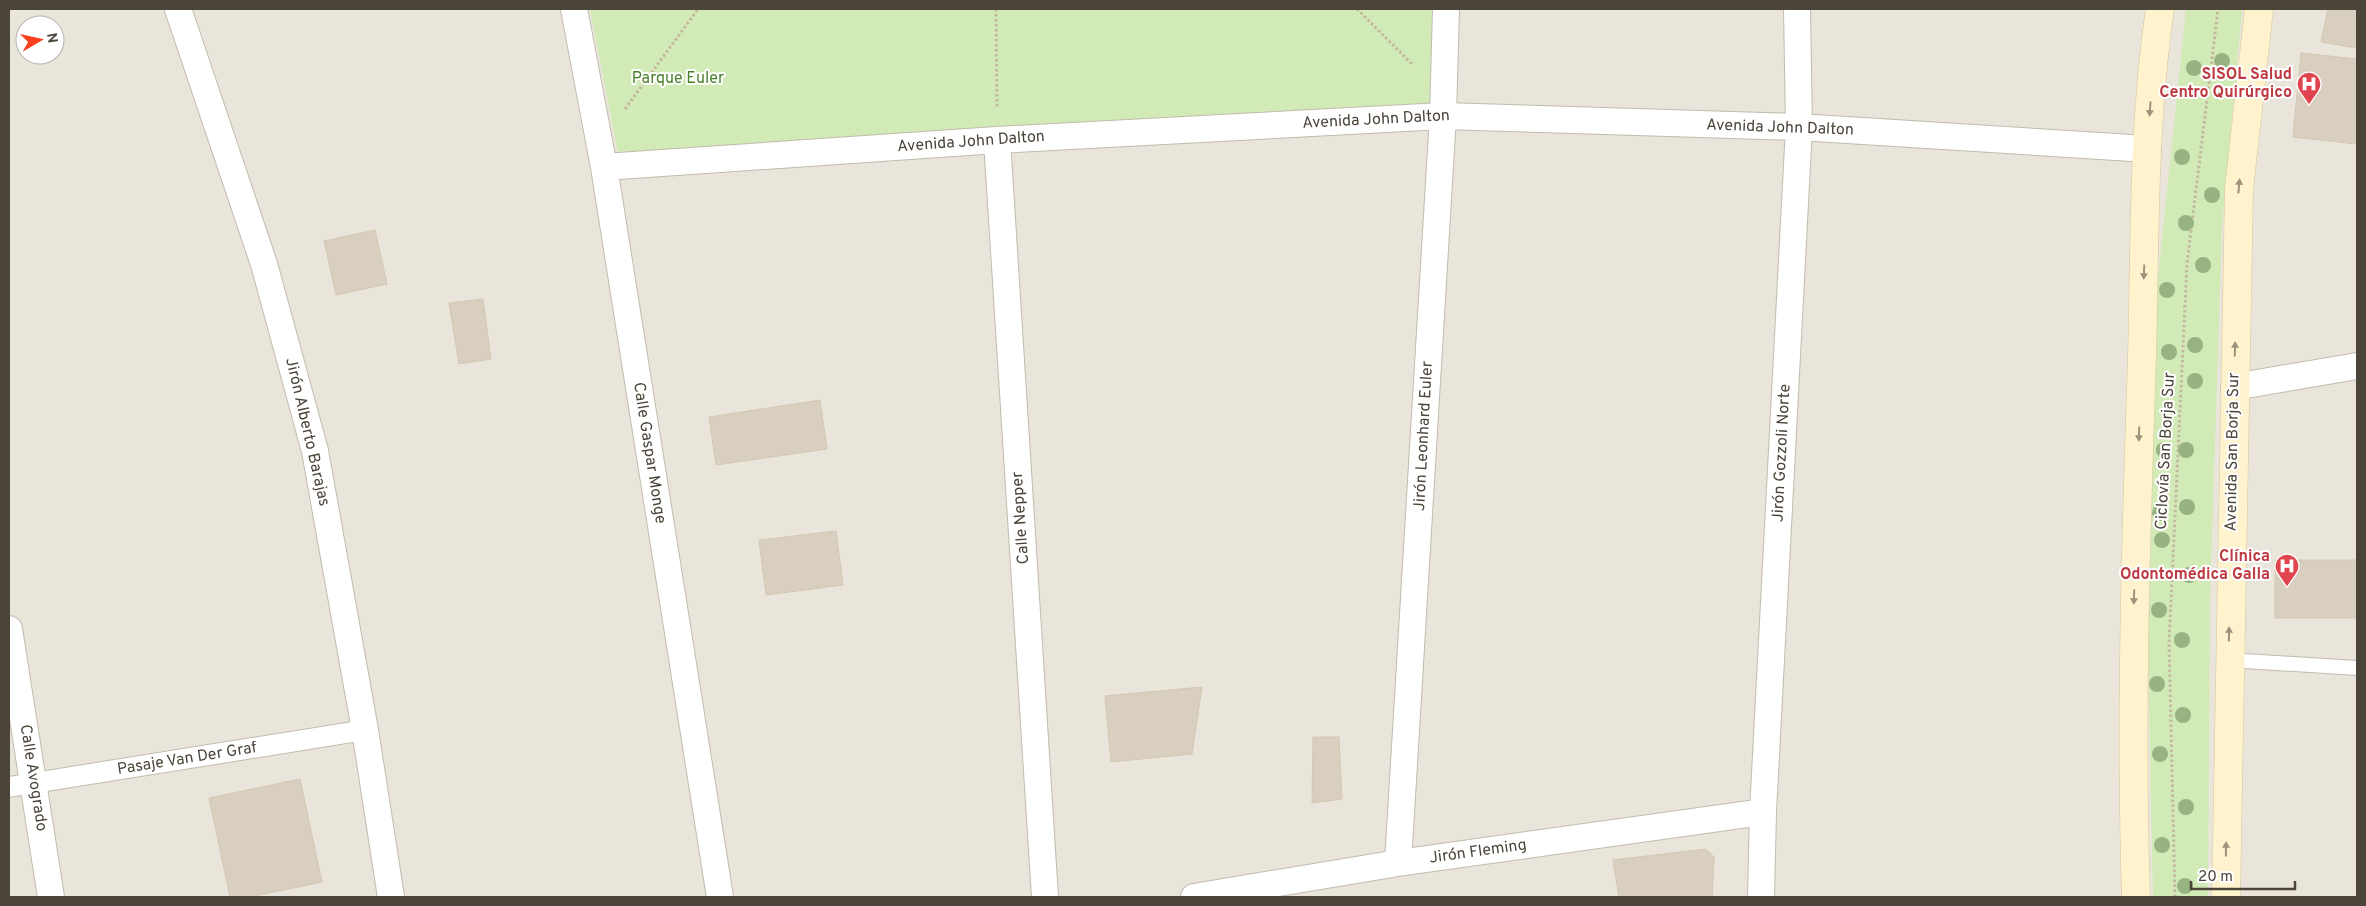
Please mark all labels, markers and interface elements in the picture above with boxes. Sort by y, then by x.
north arrow [15,15,65,65]
text: N [42,32,61,45]
place label: SISOL Salud Centro Quirúrgico [2159,65,2292,103]
park label: Parque Euler [632,69,724,89]
hospital icon: SISOL Salud Centro Quirúrgico [2296,71,2322,105]
one-way arrow [2146,102,2154,118]
street label: Avenida John Dalton [1302,106,1450,134]
street label: Avenida John Dalton [1706,115,1854,141]
street label: Avenida John Dalton [897,127,1045,157]
one-way arrow [2236,178,2244,194]
one-way arrow [2140,264,2148,280]
one-way arrow [2231,340,2239,356]
street label: Jirón Alberto Barajas [280,356,334,508]
street label: Jirón Leonhard Euler [1410,361,1438,511]
street label: Ciclovía San Borja Sur [2152,372,2180,530]
street label: Avenida San Borja Sur [2222,372,2244,532]
street label: Calle Gaspar Monge [628,381,670,525]
street label: Jirón Gozzoli Norte [1768,383,1796,523]
one-way arrow [2135,427,2143,443]
street label: Calle Nepper [1008,471,1034,565]
place label: Clínica Odontomédica Galla [2120,547,2270,585]
hospital icon: Clínica Odontomédica Galla [2274,553,2300,587]
one-way arrow [2130,589,2138,605]
one-way arrow [2225,625,2233,641]
street label: Calle Avogrado [15,723,51,833]
street label: Pasaje Van Der Graf [116,738,259,780]
street label: Jirón Fleming [1428,835,1528,869]
one-way arrow [2222,840,2230,856]
scale bar [2191,858,2295,890]
text: 20 m [2198,868,2233,887]

